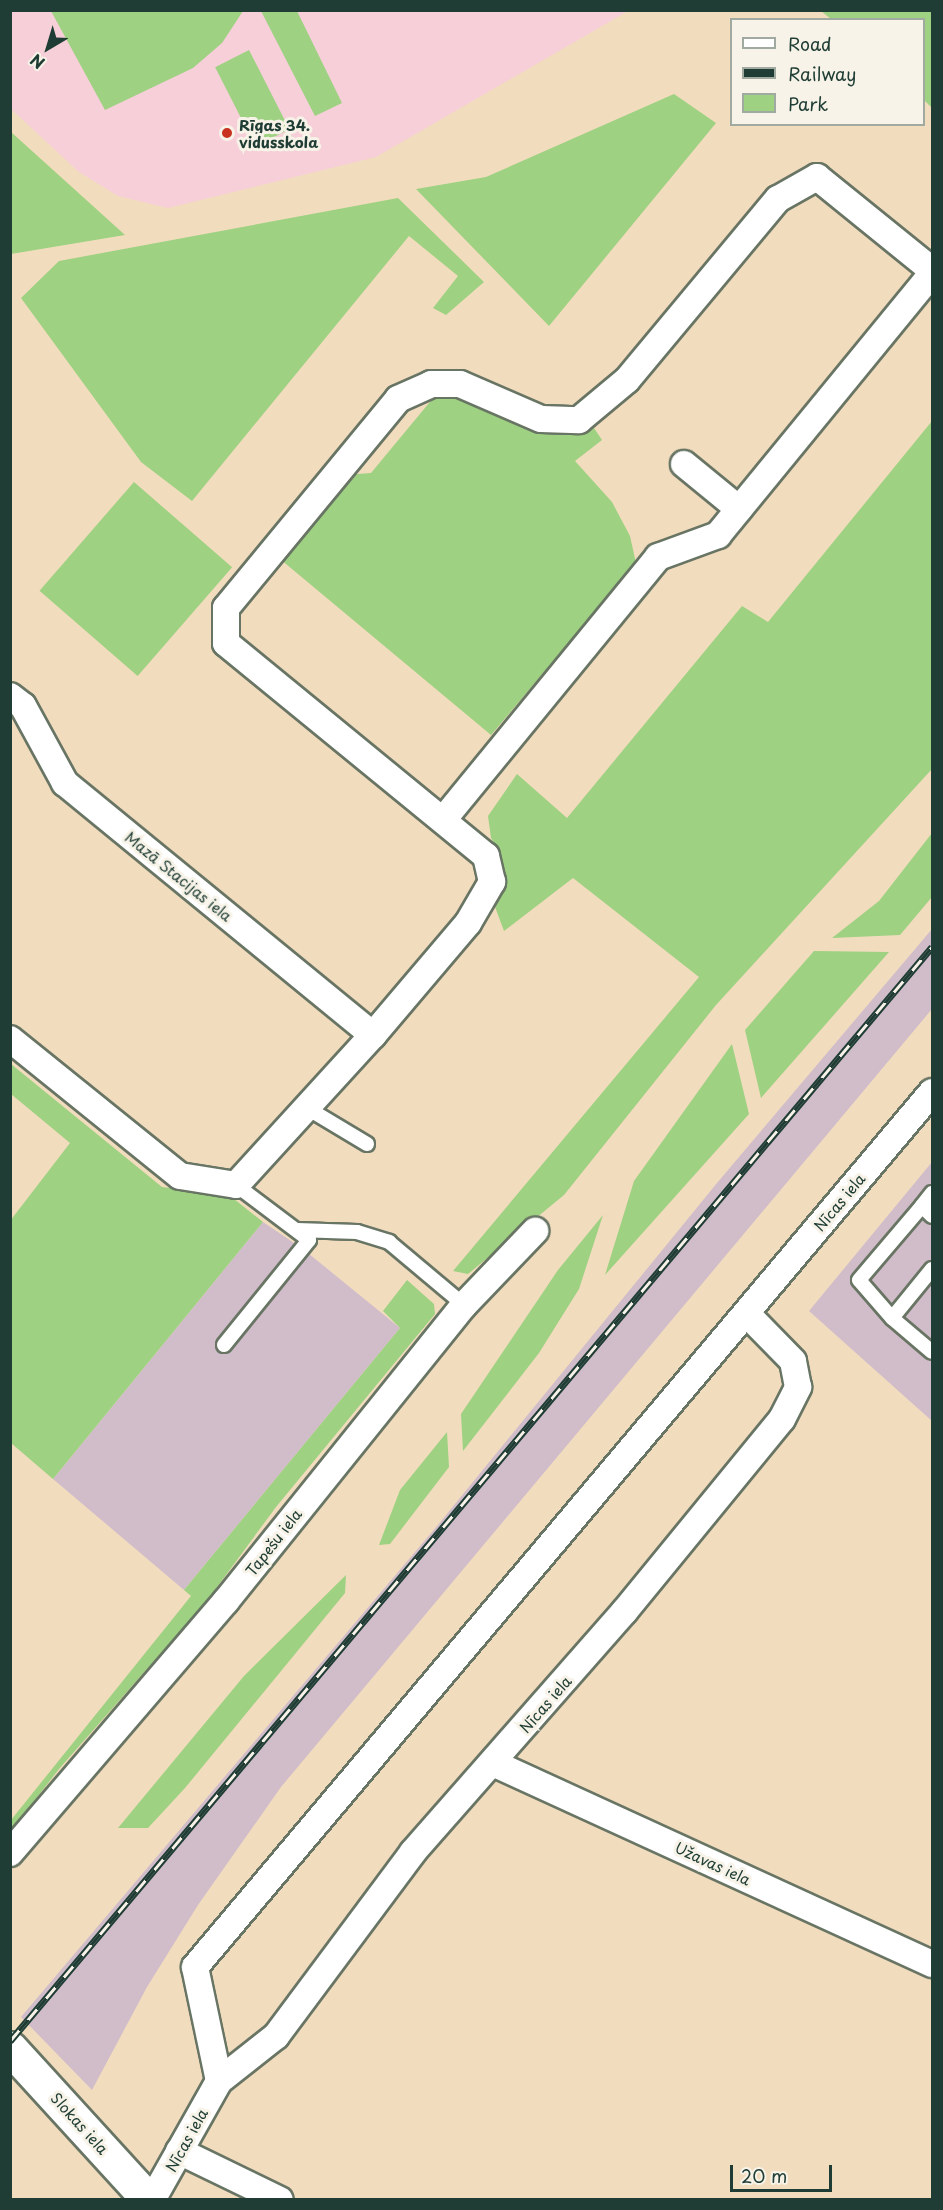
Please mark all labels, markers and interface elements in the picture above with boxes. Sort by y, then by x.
north arrow [18,18,78,78]
legend [730,18,925,126]
text: Road [788,30,832,57]
text: N [25,49,49,76]
text: Railway [788,60,856,87]
text: Park [788,90,828,117]
place label: Rīgas 34. vidusskola [239,115,318,150]
marker: Rīgas 34. vidusskola [220,126,234,140]
street label: Mazā Stacijas iela [122,827,236,925]
street label: Nīcas iela [810,1169,868,1235]
street label: Tapešu iela [241,1505,305,1579]
street label: Nīcas iela [515,1672,575,1736]
street label: Užavas iela [672,1838,754,1888]
street label: Slokas iela [48,2088,112,2158]
street label: Nīcas iela [161,2105,211,2175]
scale bar [733,2153,835,2191]
text: 20 m [741,2162,787,2189]

